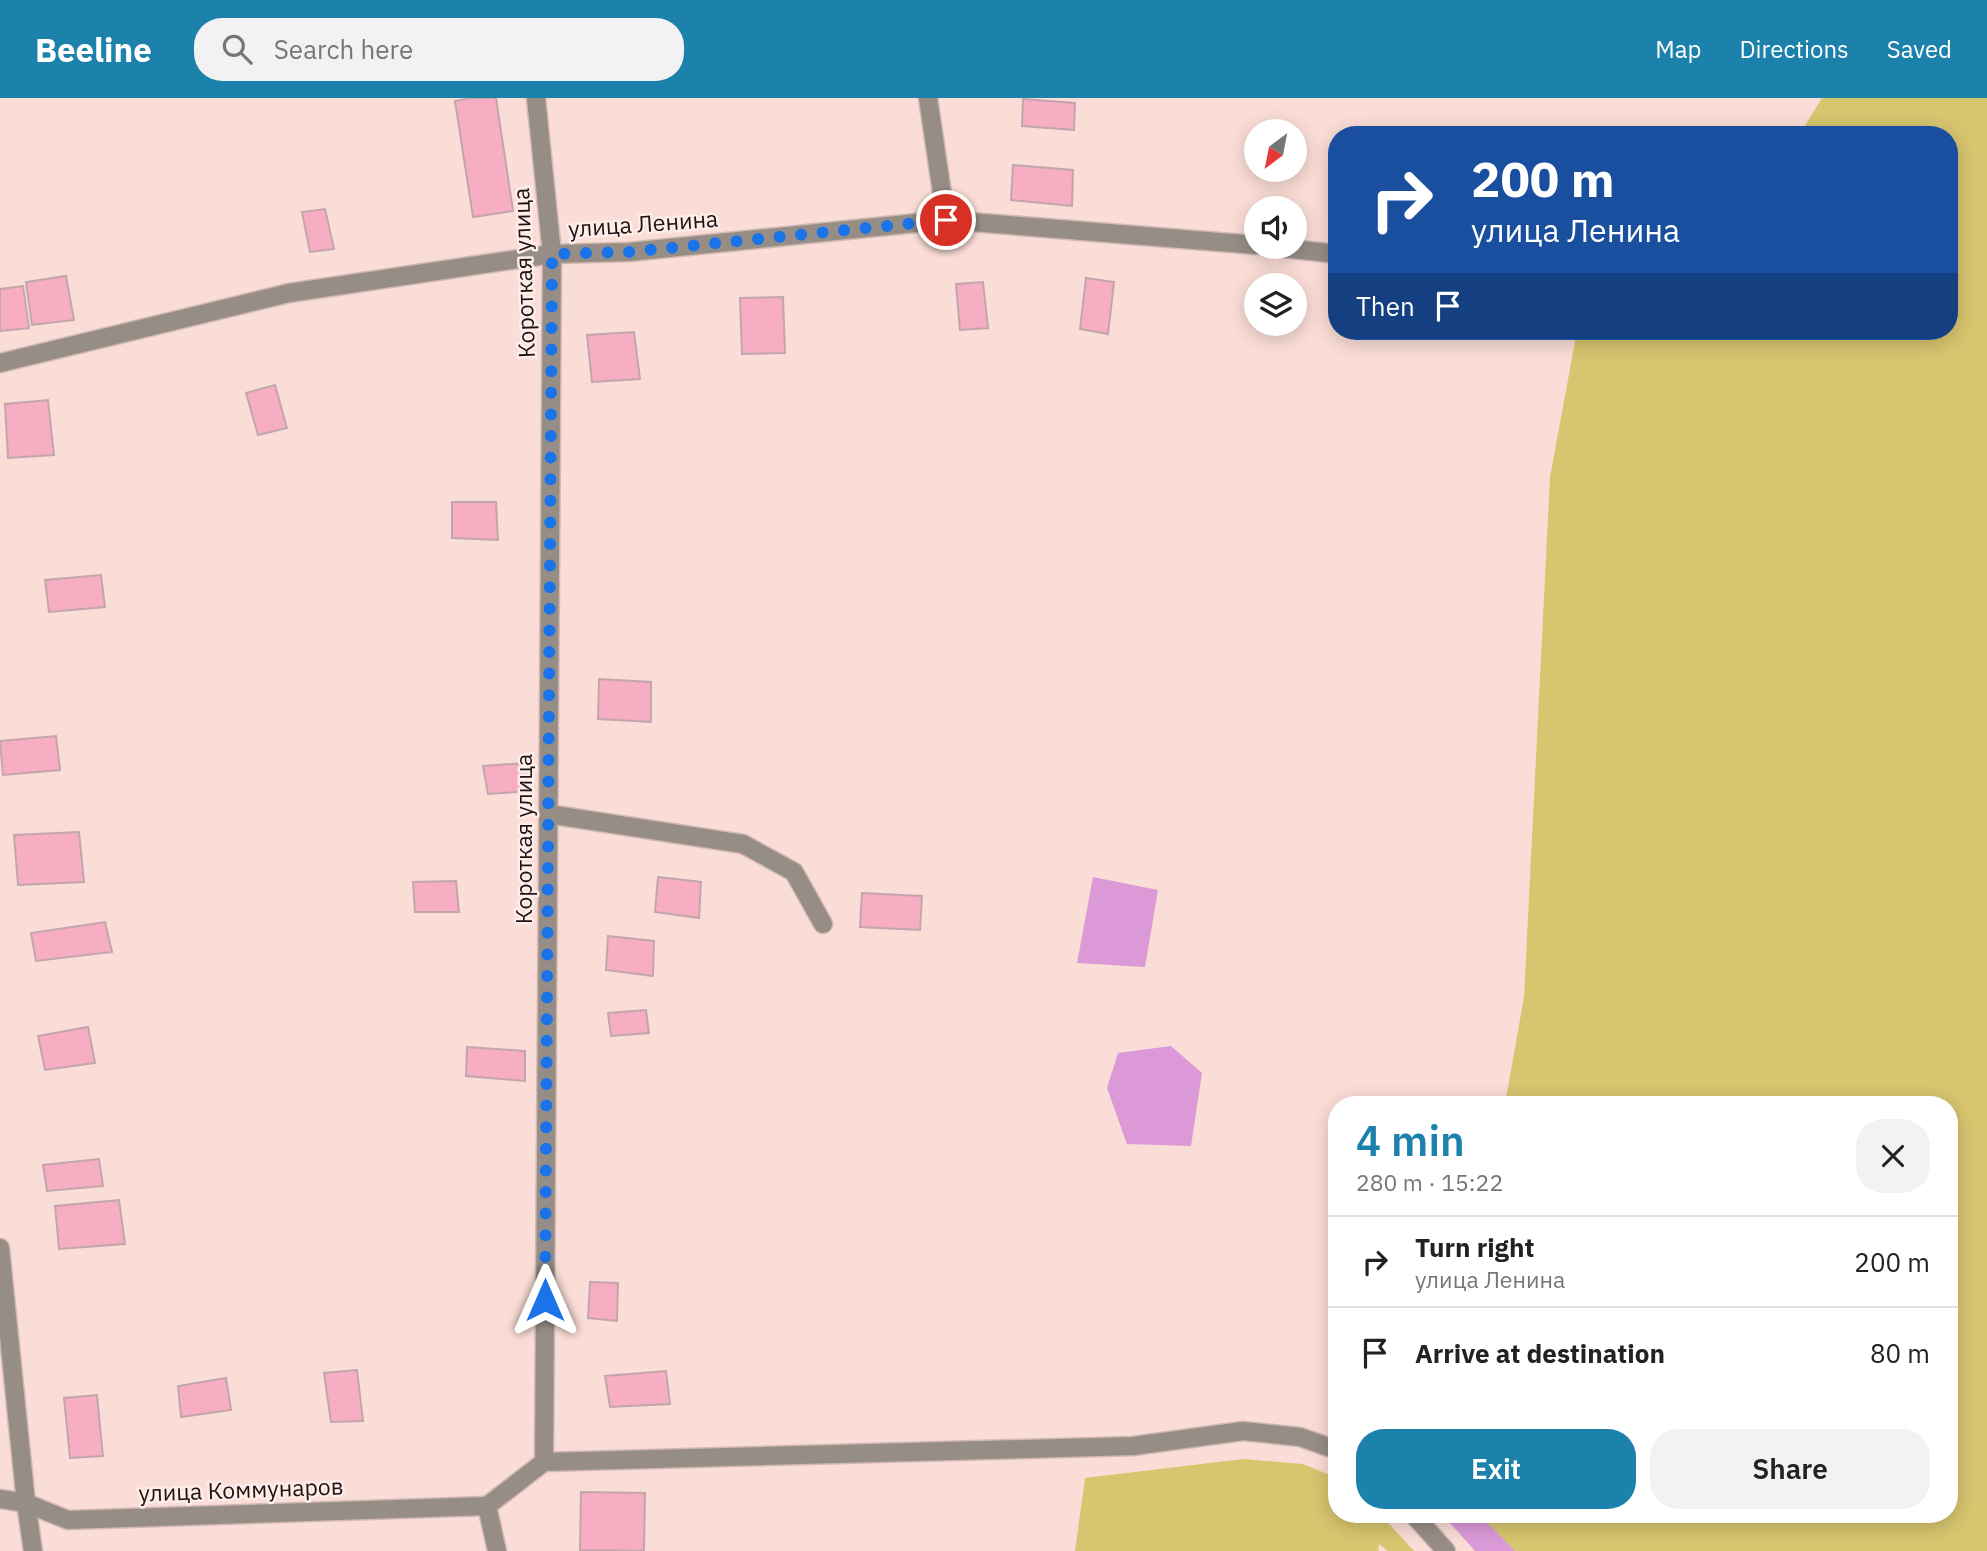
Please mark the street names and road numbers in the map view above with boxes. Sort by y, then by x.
street label: Короткая улица [505,187,541,359]
street label: улица Ленина [567,203,719,243]
street label: Короткая улица [508,754,538,924]
street label: улица Коммунаров [138,1470,344,1508]

